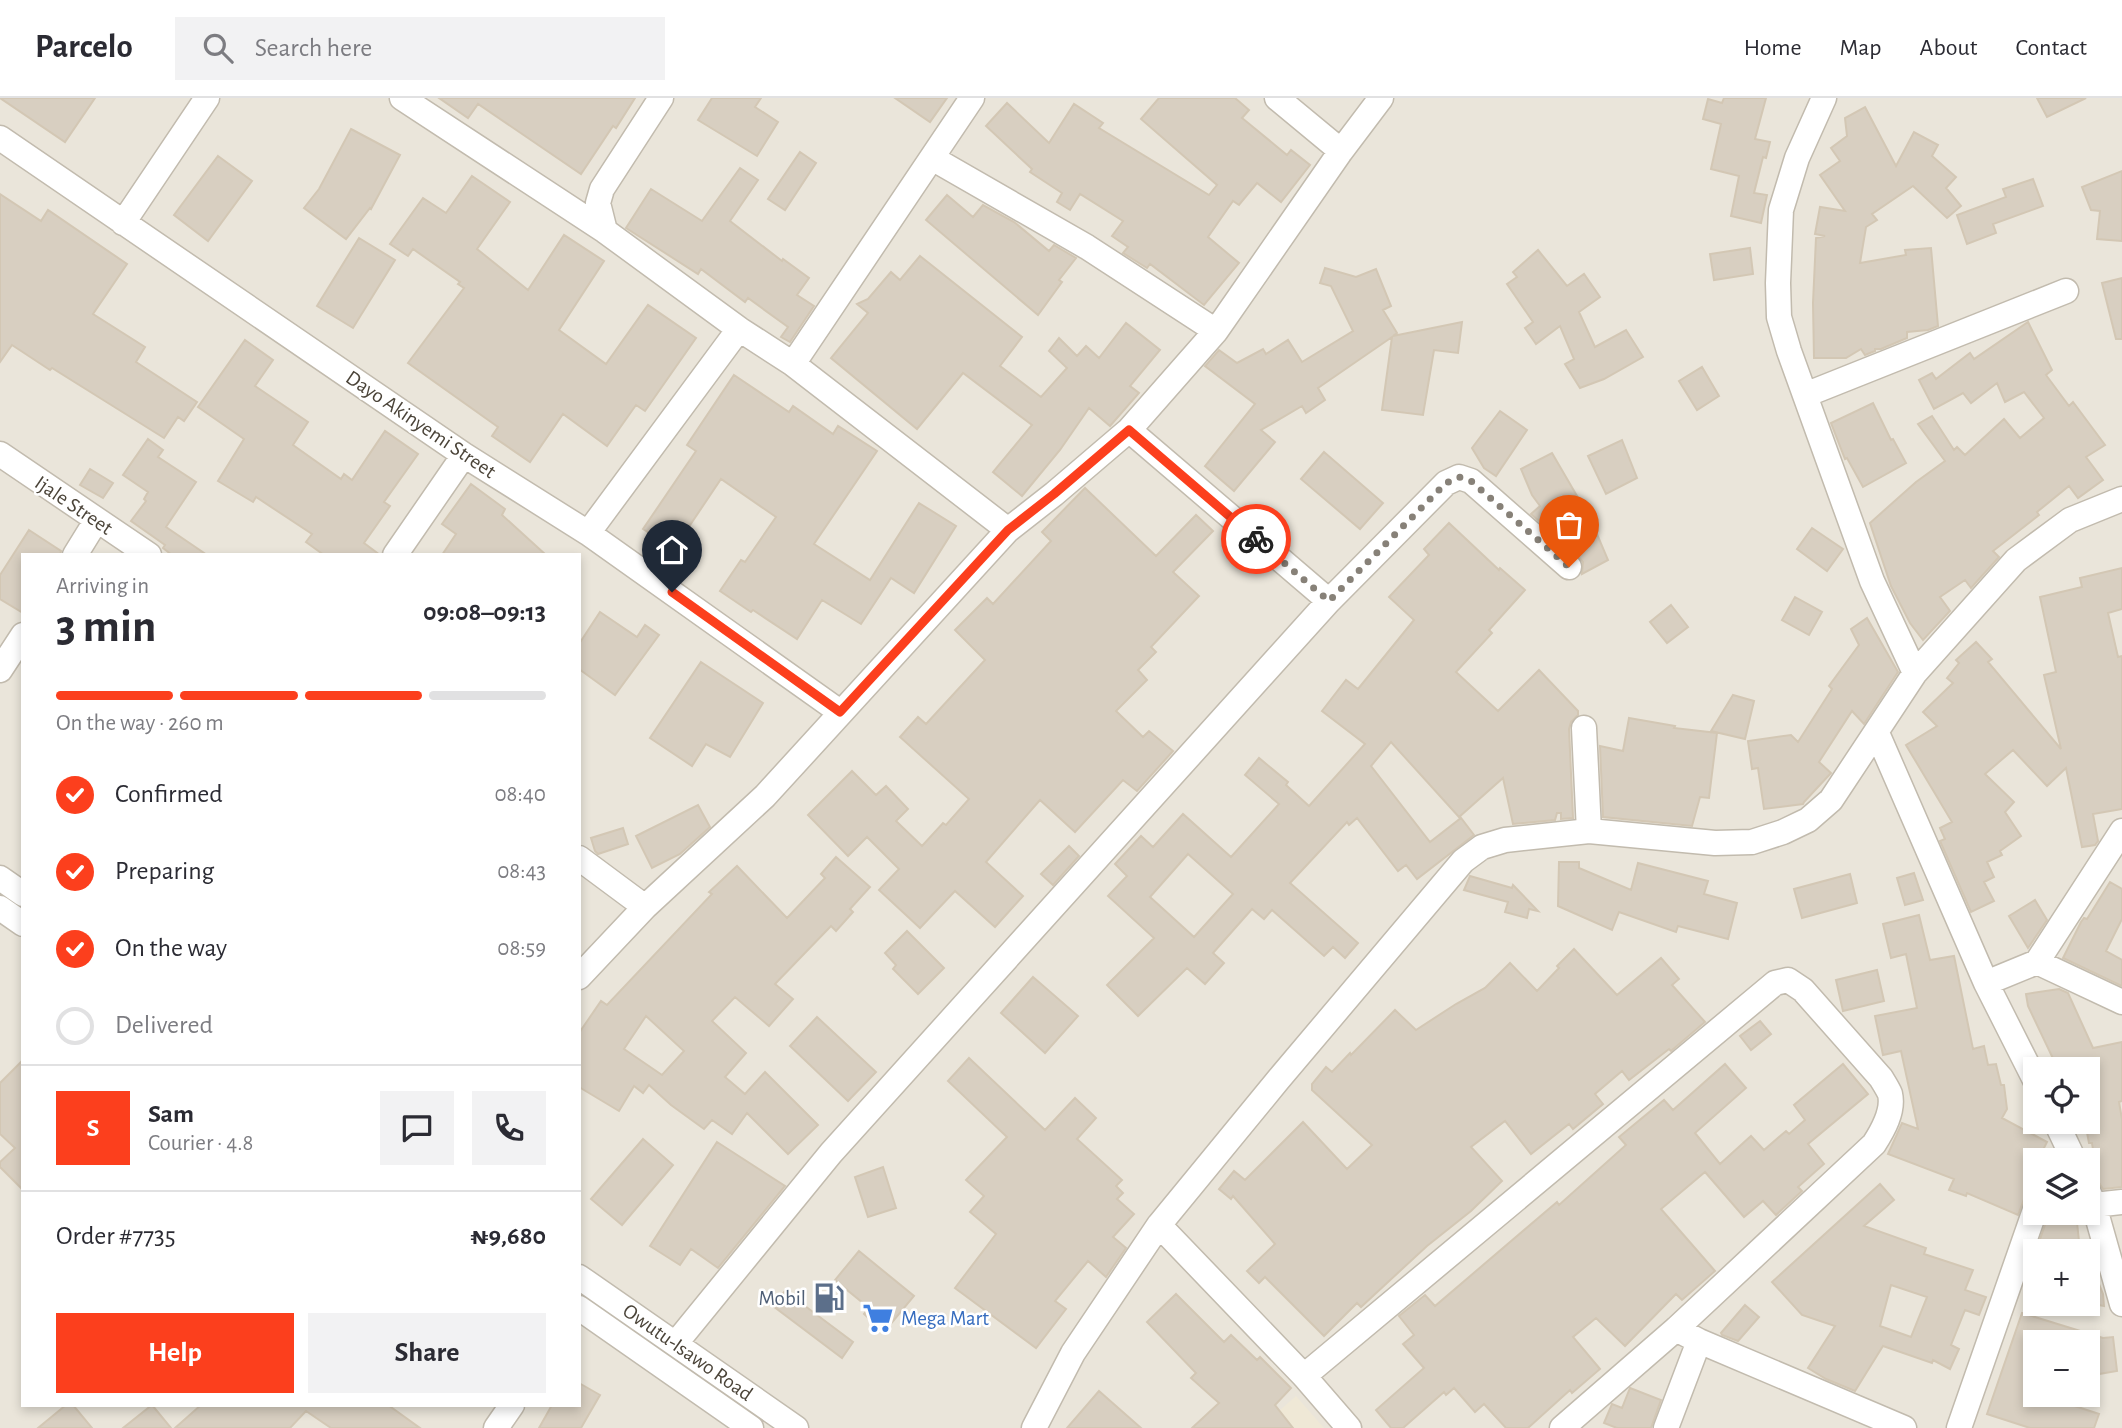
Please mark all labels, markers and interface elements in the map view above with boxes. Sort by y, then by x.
search box [175,17,665,80]
icon: search [199,29,237,67]
text: Parcelo [35,31,133,64]
text: Search here [255,35,372,61]
text: Home [1744,36,1802,60]
text: Map [1840,36,1882,60]
text: About [1920,36,1977,60]
text: Contact [2015,36,2087,60]
street label: Dayo Akinyemi Street [342,367,500,482]
street label: Ijale Street [31,472,117,539]
pin [1539,495,1599,567]
courier [1221,504,1291,574]
icon: bag [1550,506,1588,544]
pin [642,520,702,592]
icon: bike [1237,520,1275,558]
icon: home [653,531,691,569]
text: Arriving in [56,575,149,598]
text: 09:08–09:13 [423,599,546,625]
text: 3 min [56,604,156,650]
text: On the way · 260 m [56,712,224,735]
icon: check [56,776,94,814]
text: Confirmed [115,781,223,807]
text: 08:40 [494,783,546,806]
icon: check [56,853,94,891]
text: Preparing [115,858,214,884]
text: 08:43 [497,860,546,883]
icon: check [56,930,94,968]
text: On the way [115,935,227,961]
text: 08:59 [497,937,546,960]
text: Delivered [115,1012,213,1038]
map controls [2023,1057,2100,1407]
button: locate [2023,1057,2100,1134]
button: chat [380,1091,454,1165]
button: phone [472,1091,546,1165]
text: Sam [148,1101,194,1127]
text: S [87,1115,99,1141]
text: Courier · 4.8 [148,1132,253,1155]
button: layers [2023,1148,2100,1225]
text: Order #7735 [56,1223,176,1249]
text: ₦9,680 [470,1223,546,1249]
button: + [2023,1239,2100,1316]
fuel station icon: Mobil [812,1281,846,1315]
place label: Mobil [758,1288,806,1309]
street label: Owutu-Isawo Road [619,1300,757,1405]
supermarket icon: Mega Mart [861,1301,895,1335]
place label: Mega Mart [901,1308,989,1329]
button: Help [56,1313,294,1393]
button: Share [308,1313,546,1393]
button: − [2023,1330,2100,1407]

